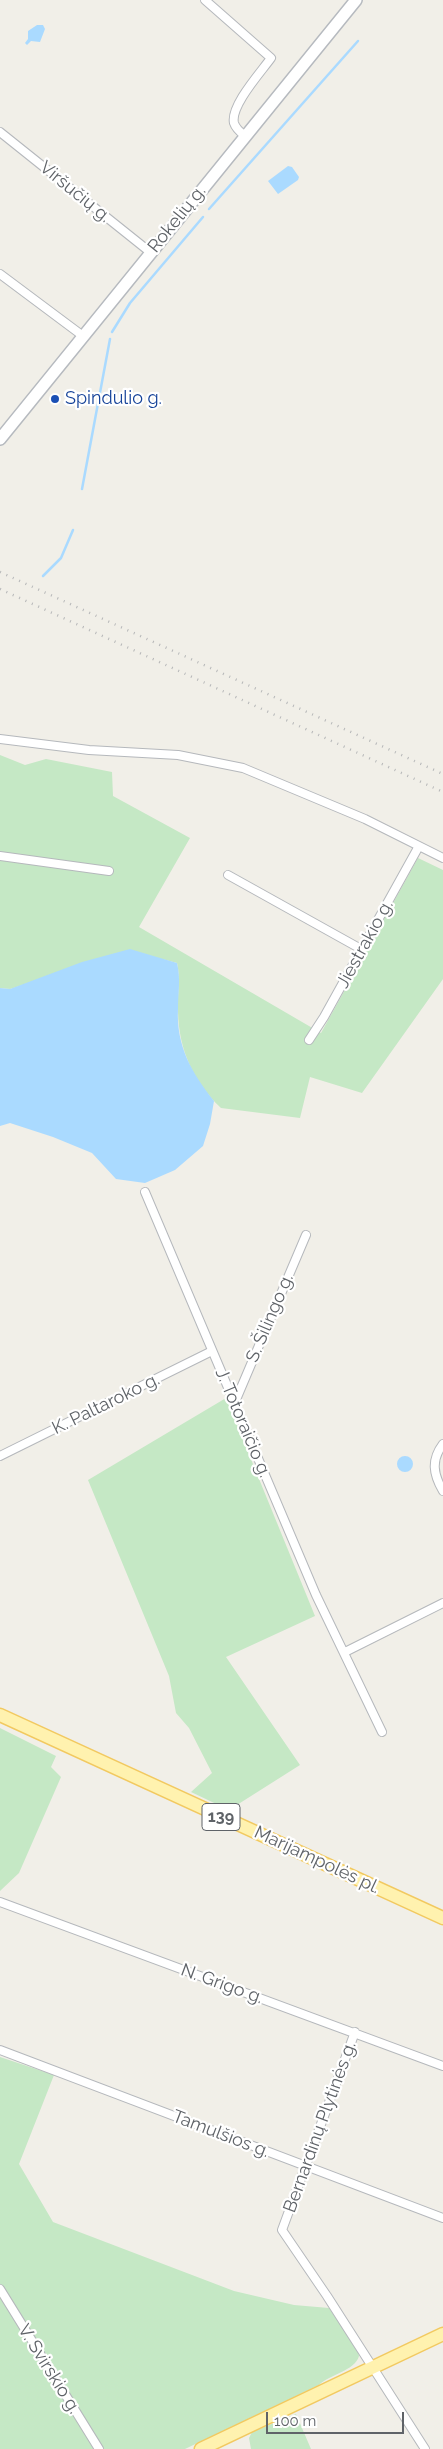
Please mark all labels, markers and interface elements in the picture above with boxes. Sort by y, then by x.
street label: Viršučių g. [35,157,115,227]
street label: Rokelių g. [143,181,211,257]
place label: Spindulio g. [65,388,162,410]
marker: Spindulio g. [49,393,61,405]
street label: Jiestrakio g. [332,896,398,992]
street label: S. Šilingo g. [242,1271,298,1365]
street label: J. Totoraičio g. [210,1365,276,1481]
street label: K. Paltaroko g. [49,1369,163,1439]
road number: 139 [202,1804,240,1830]
street label: Marijampolės pl. [251,1821,383,1899]
street label: N. Grigo g. [178,1959,266,2009]
street label: Bernardinų Plytinės g. [279,2038,361,2216]
street label: Tamulšios g. [169,2106,273,2162]
street label: V. Svirskio g. [13,2320,85,2418]
scale bar [268,2402,406,2434]
text: 100 m [274,2412,316,2430]

